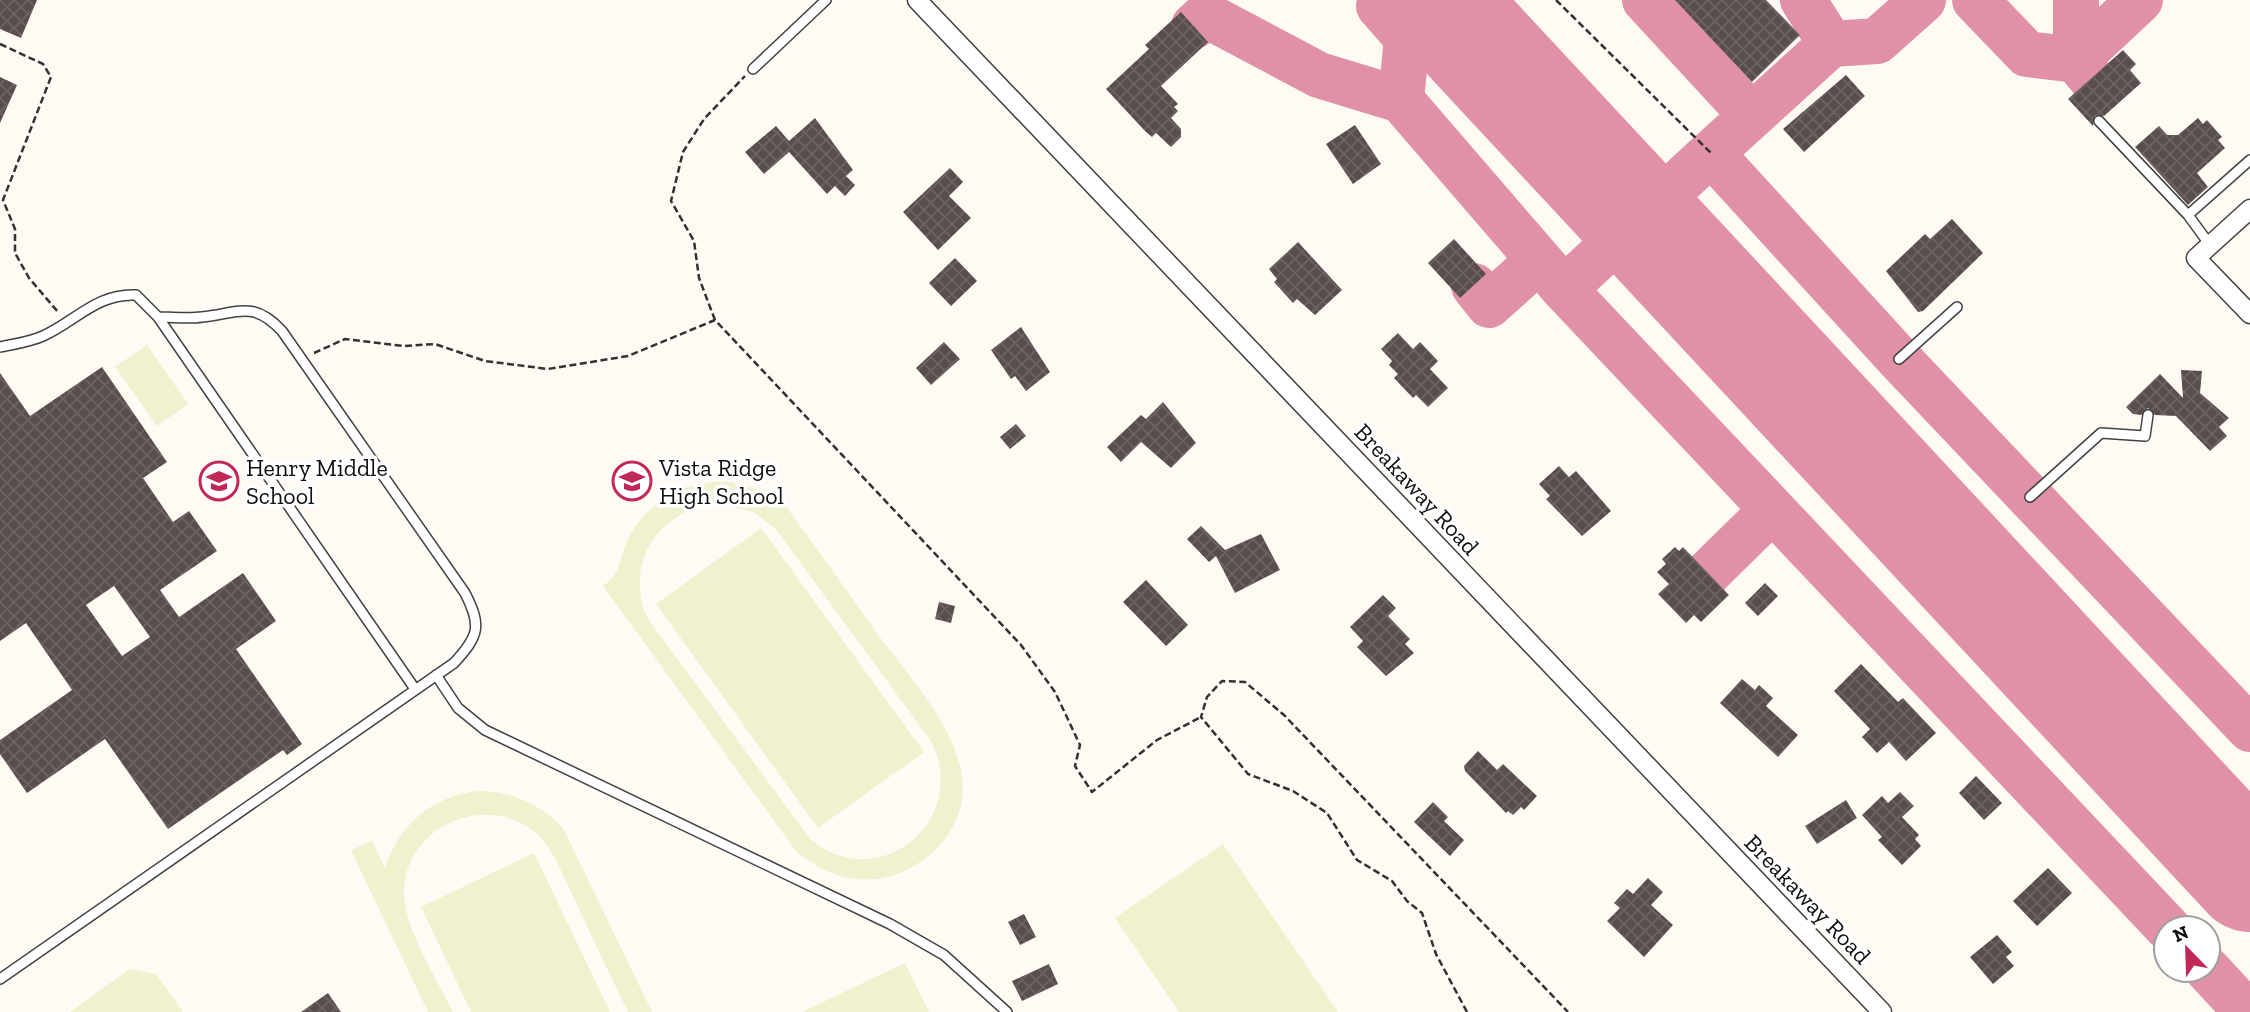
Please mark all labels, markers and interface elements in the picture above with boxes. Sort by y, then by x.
street label: Breakaway Road [1349,417,1485,561]
place label: Henry Middle School [246,453,388,510]
place label: Vista Ridge High School [658,453,784,510]
school or university icon: Henry Middle School [198,460,240,502]
school or university icon: Vista Ridge High School [611,460,653,502]
street label: Breakaway Road [1739,828,1877,970]
north arrow [2152,914,2222,984]
text: N [2169,920,2192,947]

